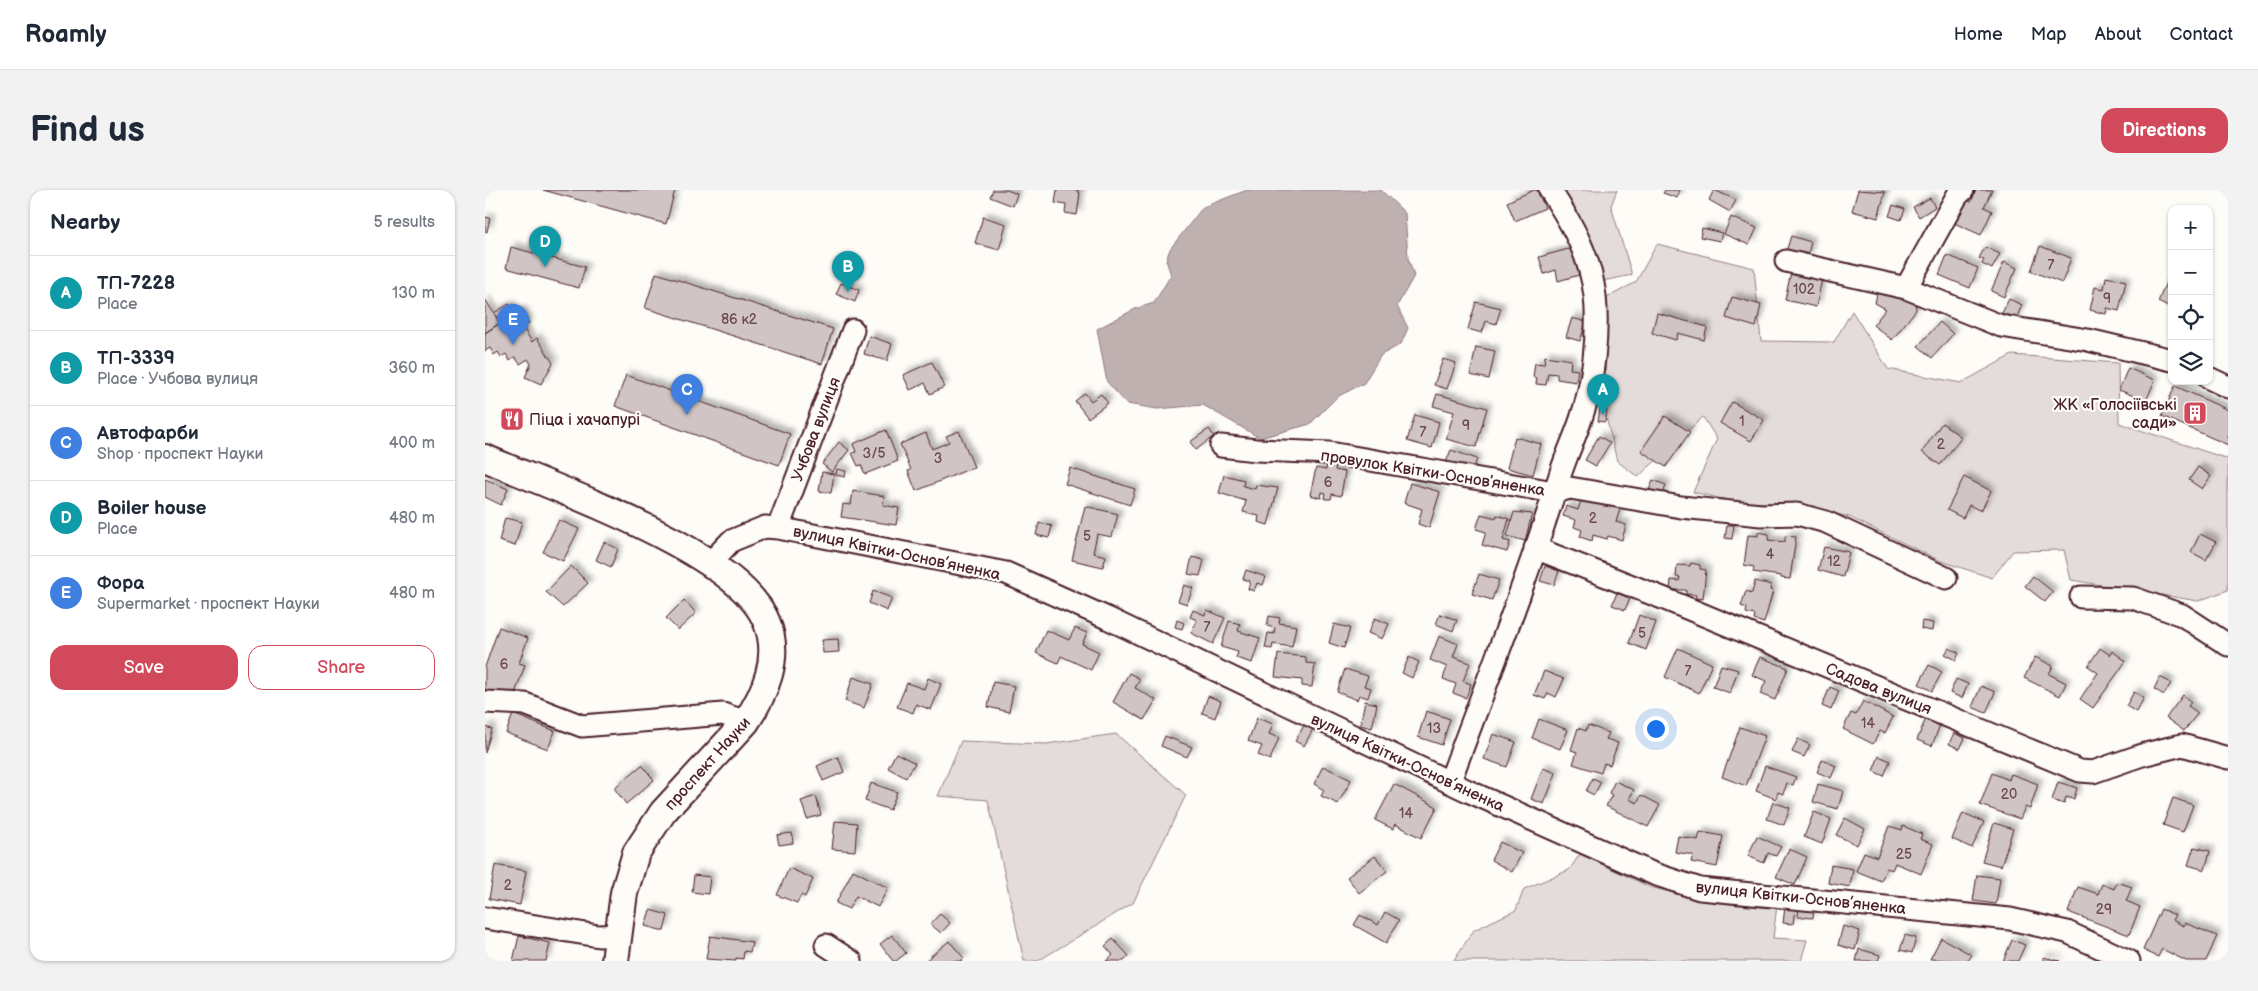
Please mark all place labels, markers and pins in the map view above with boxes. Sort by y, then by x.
pin: D [529,226,561,267]
pin: B [832,251,864,292]
pin: E [497,304,529,345]
pin: C [671,374,703,415]
pin: A [1587,374,1619,415]
place label: ЖК «Голосіївські сади» [2053,396,2177,433]
building icon: ЖК «Голосіївські сади» [2182,400,2208,426]
restaurant icon: Піца і хачапурі [499,406,525,432]
place label: Піца і хачапурі [529,411,640,430]

